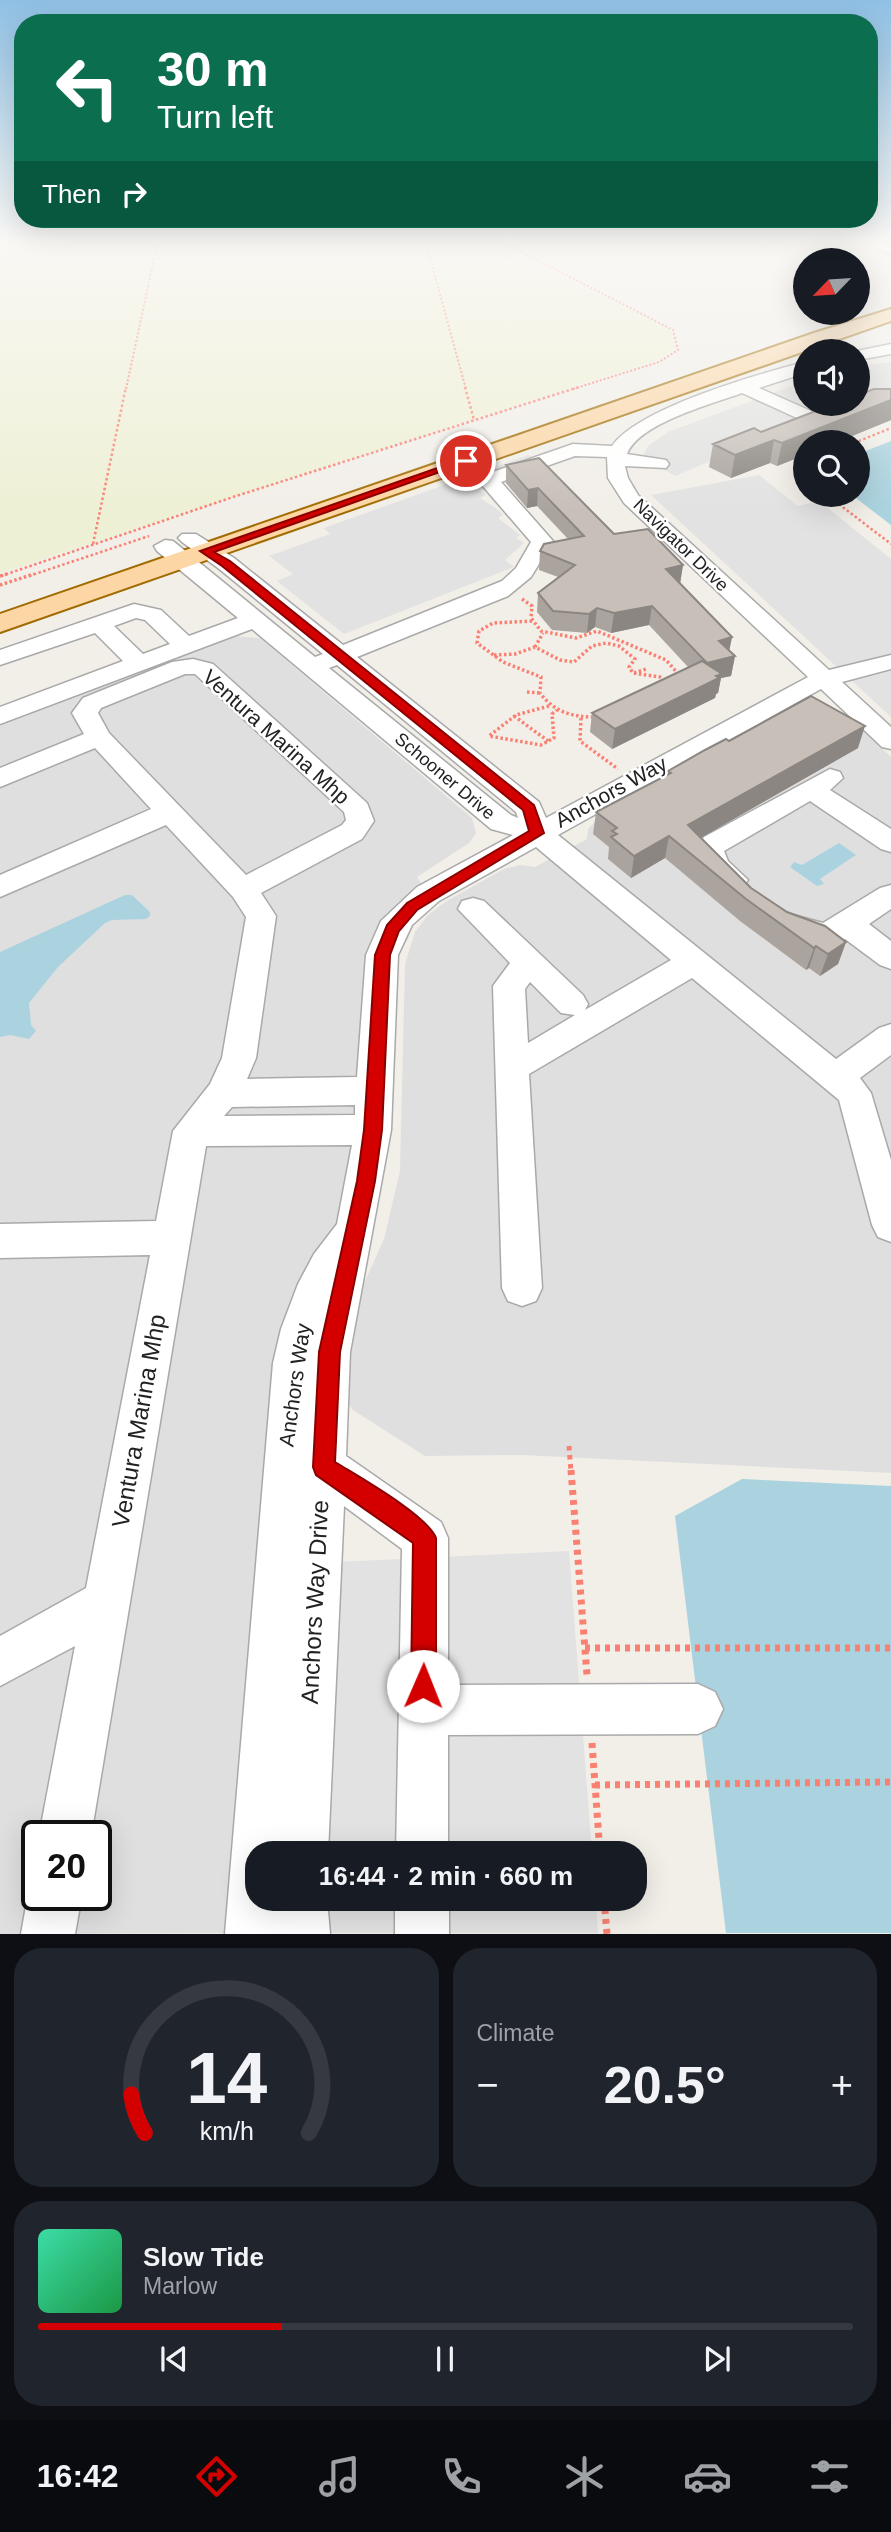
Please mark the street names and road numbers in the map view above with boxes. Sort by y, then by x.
street label: Navigator Drive [629,495,733,595]
street label: Ventura Marina Mhp [198,665,354,808]
street label: Schooner Drive [391,728,499,824]
street label: Anchors Way [551,751,671,832]
street label: Ventura Marina Mhp [106,1312,171,1530]
street label: Anchors Way [274,1321,315,1448]
street label: Anchors Way Drive [296,1499,333,1705]

